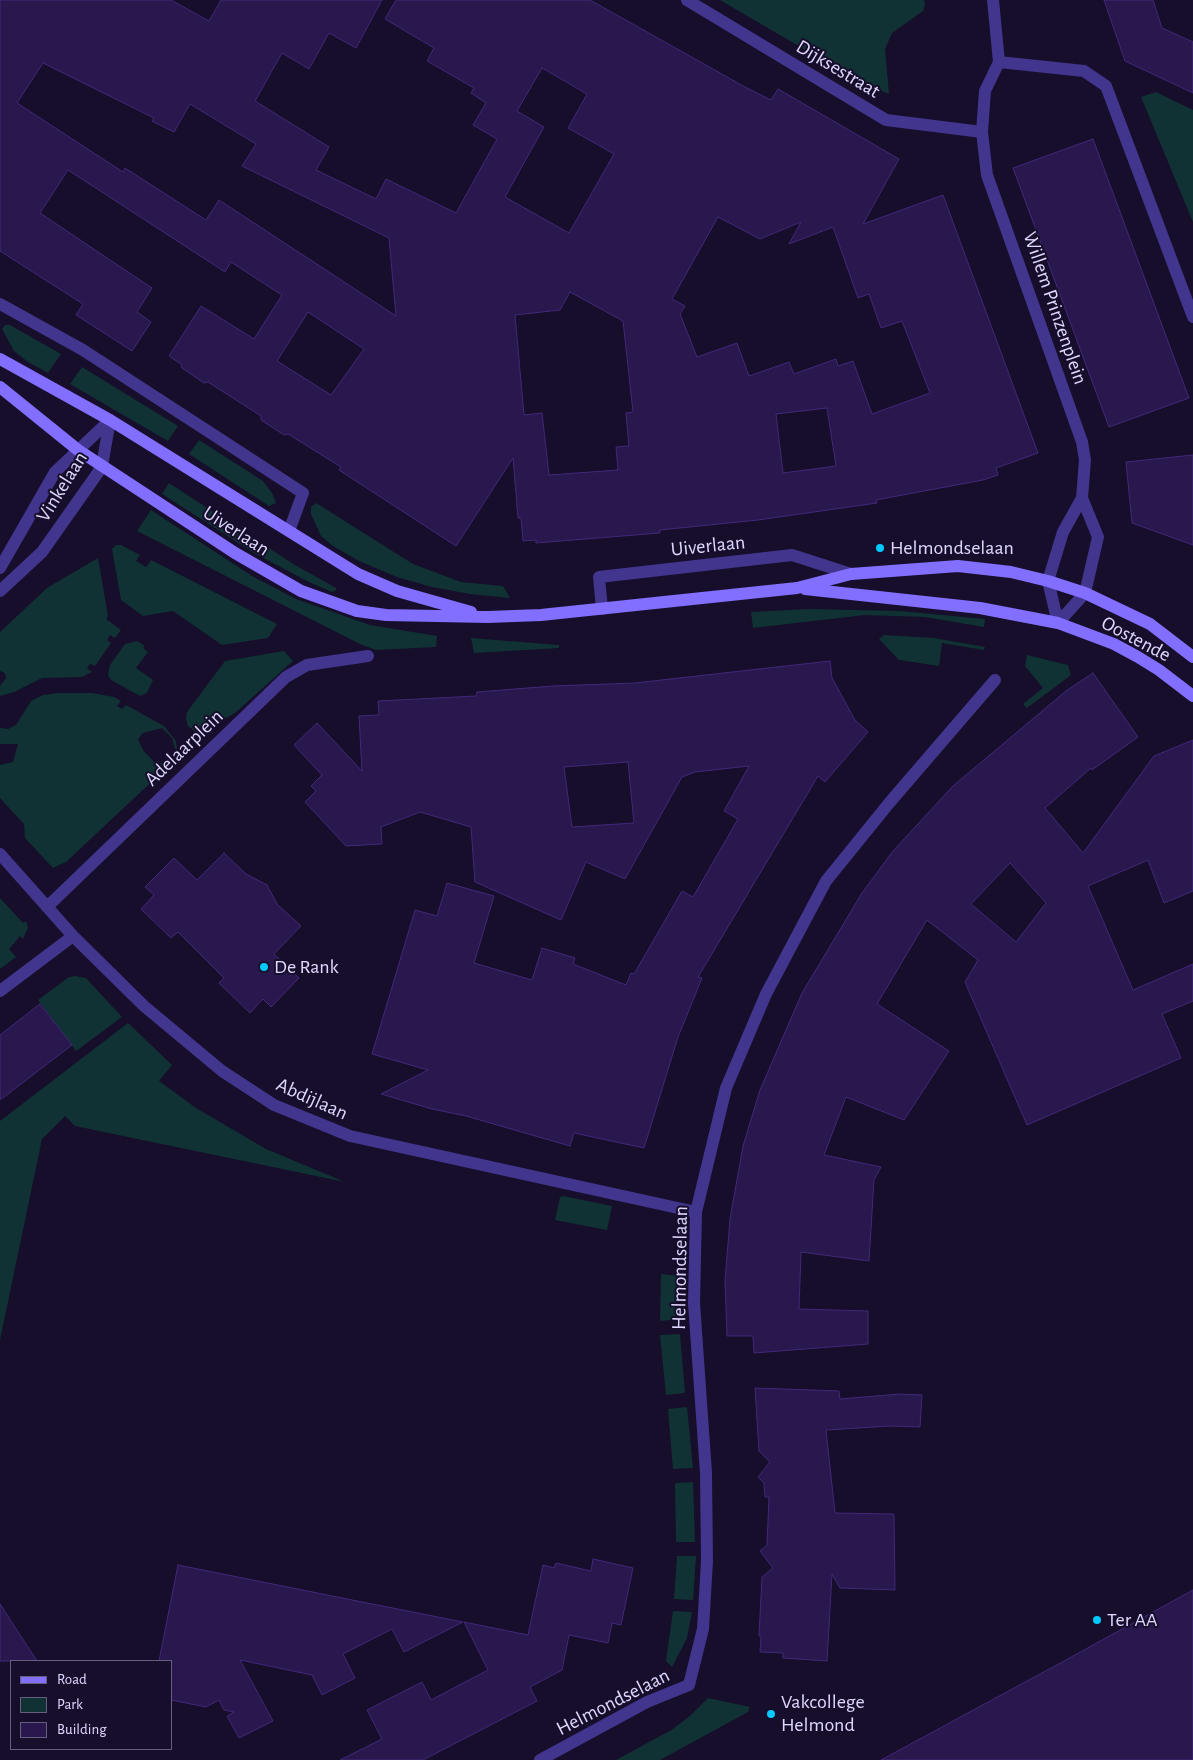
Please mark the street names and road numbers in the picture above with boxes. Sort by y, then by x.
street label: Dijksestraat [792,35,884,103]
street label: Willem Prinzenplein [1018,229,1092,387]
street label: Vinkelaan [31,448,93,526]
street label: Uiverlaan [198,501,274,561]
street label: Uiverlaan [670,530,746,562]
street label: Oostende [1097,611,1175,667]
street label: Adelaarplein [140,705,228,791]
street label: Abdijlaan [272,1073,352,1125]
street label: Helmondselaan [667,1206,693,1330]
street label: Helmondselaan [552,1663,674,1741]

